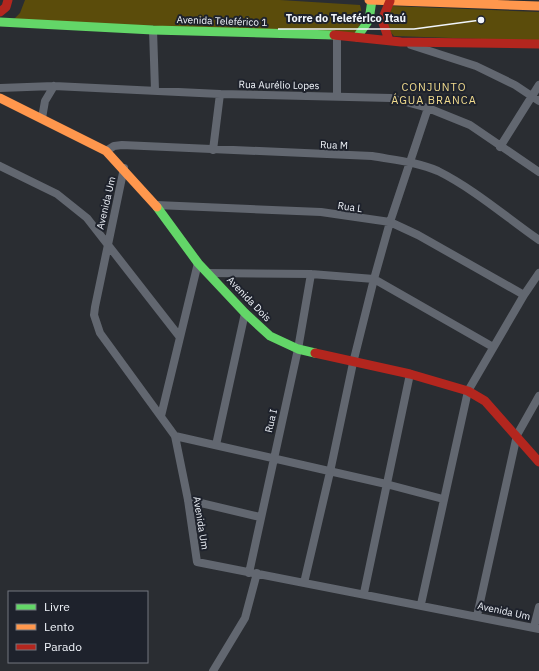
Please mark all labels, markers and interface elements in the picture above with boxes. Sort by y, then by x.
callout: Torre do Teleférico Itaú [278,6,414,29]
text: Torre do Teleférico Itaú [286,11,406,25]
street label: Avenida Teleférico 1 [176,13,268,29]
street label: Rua Aurélio Lopes [238,78,320,92]
district label: CONJUNTO ÁGUA BRANCA [391,80,477,107]
street label: Rua M [320,138,348,152]
street label: Avenida Um [94,175,118,231]
street label: Rua L [337,199,363,215]
street label: Avenida Dois [224,274,274,324]
street label: Rua I [262,408,280,434]
street label: Avenida Um [190,495,212,551]
legend [8,591,148,663]
text: Livre [44,599,70,614]
street label: Avenida Um [476,599,532,623]
text: Lento [44,619,74,634]
text: Parado [44,639,82,654]

